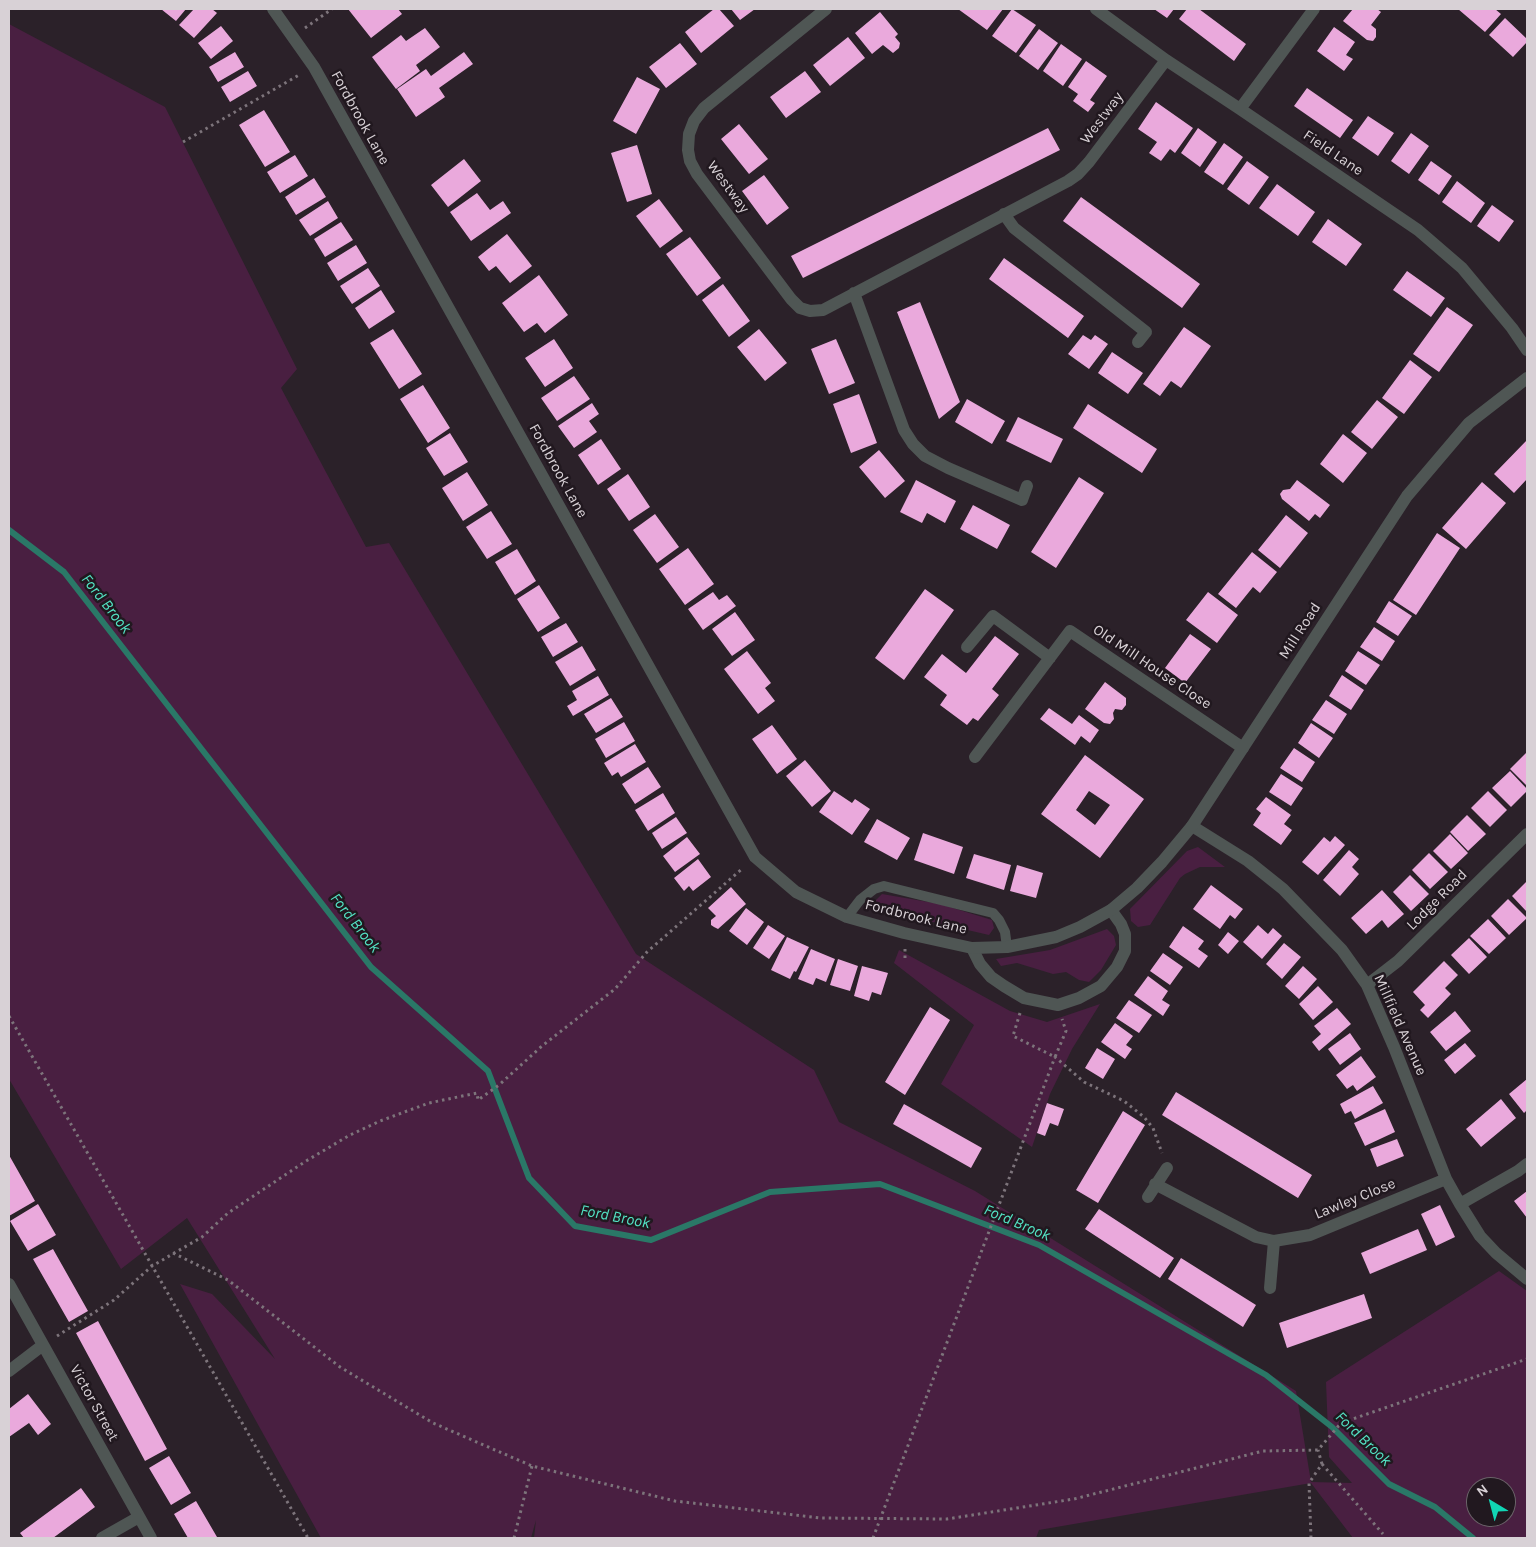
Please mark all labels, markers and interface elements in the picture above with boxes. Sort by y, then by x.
street label: Fordbrook Lane [327,68,393,168]
street label: Westway [1077,89,1127,147]
street label: Field Lane [1299,126,1367,180]
street label: Westway [703,157,753,217]
street label: Fordbrook Lane [525,421,591,521]
water label: Ford Brook [77,570,135,638]
street label: Mill Road [1275,599,1325,663]
street label: Old Mill House Close [1089,621,1215,713]
street label: Lodge Road [1403,866,1471,934]
water label: Ford Brook [326,889,384,957]
street label: Fordbrook Lane [863,896,969,938]
street label: Millfield Avenue [1370,972,1430,1078]
street label: Lawley Close [1312,1175,1398,1223]
water label: Ford Brook [981,1200,1053,1246]
water label: Ford Brook [578,1201,652,1233]
street label: Victor Street [66,1362,122,1444]
water label: Ford Brook [1331,1408,1395,1470]
north arrow [1466,1477,1516,1527]
text: N [1473,1481,1491,1500]

